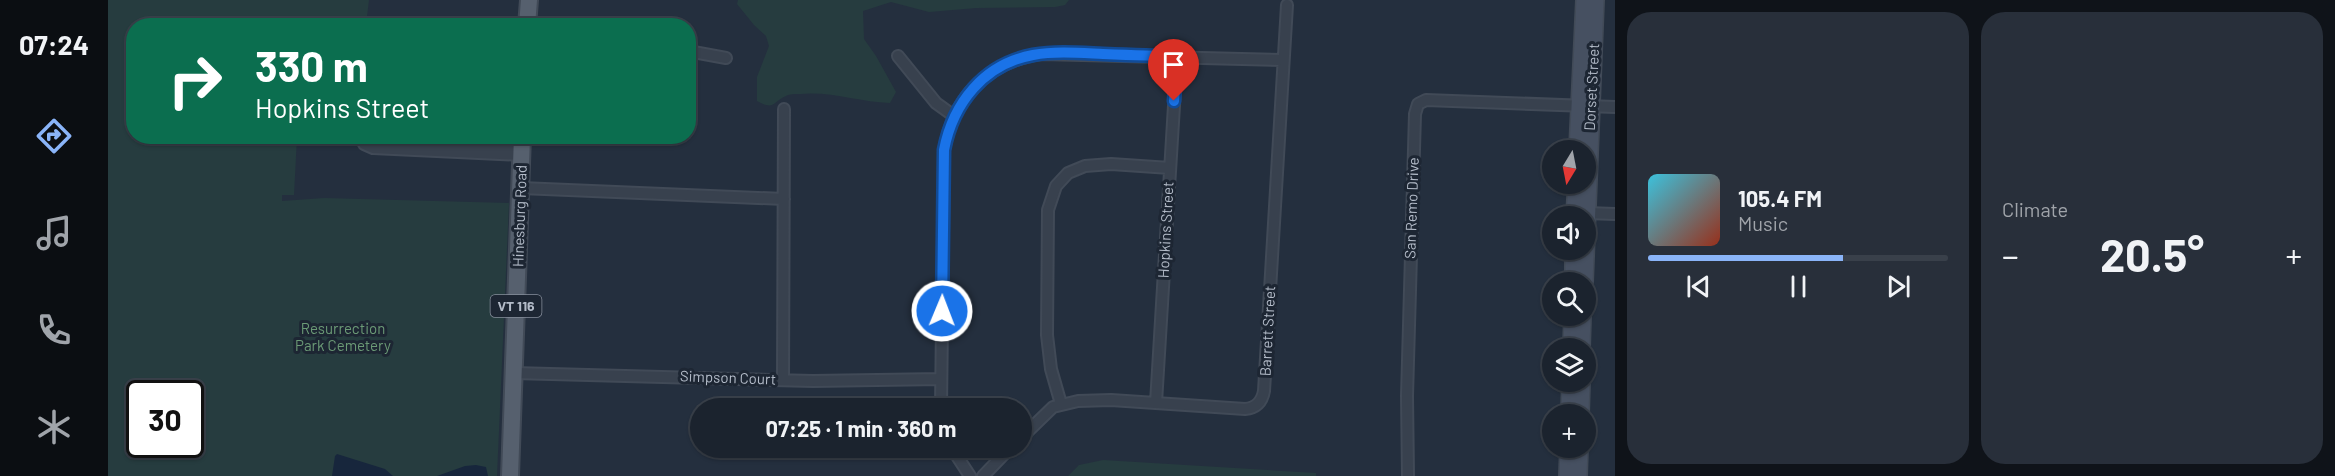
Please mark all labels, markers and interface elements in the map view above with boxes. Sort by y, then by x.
text: 07:24 [19,28,89,60]
pin [1148,39,1199,101]
text: 330 m [255,40,368,90]
icon: right [156,42,234,120]
street label: Dorset Street [1580,43,1602,131]
icon: arrive [1157,48,1190,81]
text: Hopkins Street [255,91,429,123]
icon: directions [33,115,75,157]
north arrow [1542,140,1596,194]
map controls [1542,140,1596,458]
street label: San Remo Drive [1400,157,1422,259]
street label: Hinesburg Road [508,164,530,267]
street label: Hopkins Street [1153,181,1177,279]
text: 105.4 FM [1738,185,1822,211]
text: Climate [2002,197,2068,221]
button: sound [1542,206,1596,260]
text: Music [1738,211,1788,235]
icon: music [33,212,75,254]
text: 20.5° [2100,227,2204,281]
text: − [2002,235,2019,275]
text: + [2286,235,2302,275]
icon: previous [1682,270,1715,303]
icon: pause [1782,270,1815,303]
icon: next [1882,270,1915,303]
button: search [1542,272,1596,326]
position arrow [910,279,974,343]
street label: Barrett Street [1256,285,1278,377]
road number: VT 116 [490,295,542,317]
icon: phone [33,309,75,351]
park label: Resurrection Park Cemetery [295,319,391,354]
button: layers [1542,338,1596,392]
street label: Simpson Court [680,366,776,388]
speed limit sign: 30 [126,380,204,458]
button: + [1542,404,1596,458]
icon: climate [33,406,75,448]
text: 07:25 · 1 min · 360 m [766,415,956,441]

